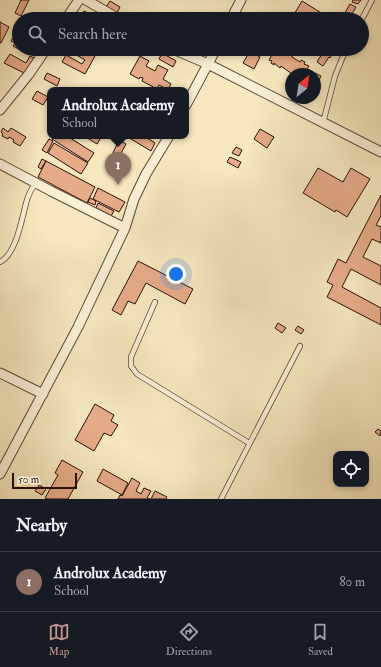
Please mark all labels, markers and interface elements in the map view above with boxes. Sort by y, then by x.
search box [12,12,369,56]
icon: search [26,23,48,45]
text: Search here [58,25,127,44]
north arrow [285,68,321,104]
popup [47,87,189,139]
text: Androlux Academy [62,96,174,115]
text: School [62,115,97,131]
pin: 1 [105,152,131,185]
your location [166,264,186,284]
map controls [333,451,369,487]
button: locate [333,451,369,487]
scale bar [12,471,77,490]
text: 50 m [18,473,39,486]
text: Nearby [16,515,67,536]
text: Androlux Academy [54,564,166,583]
text: 1 [27,574,31,590]
text: 80 m [339,574,365,590]
text: School [54,583,89,599]
tab: Map [48,621,70,658]
tab: Directions [166,621,212,658]
tab: Saved [308,621,333,658]

